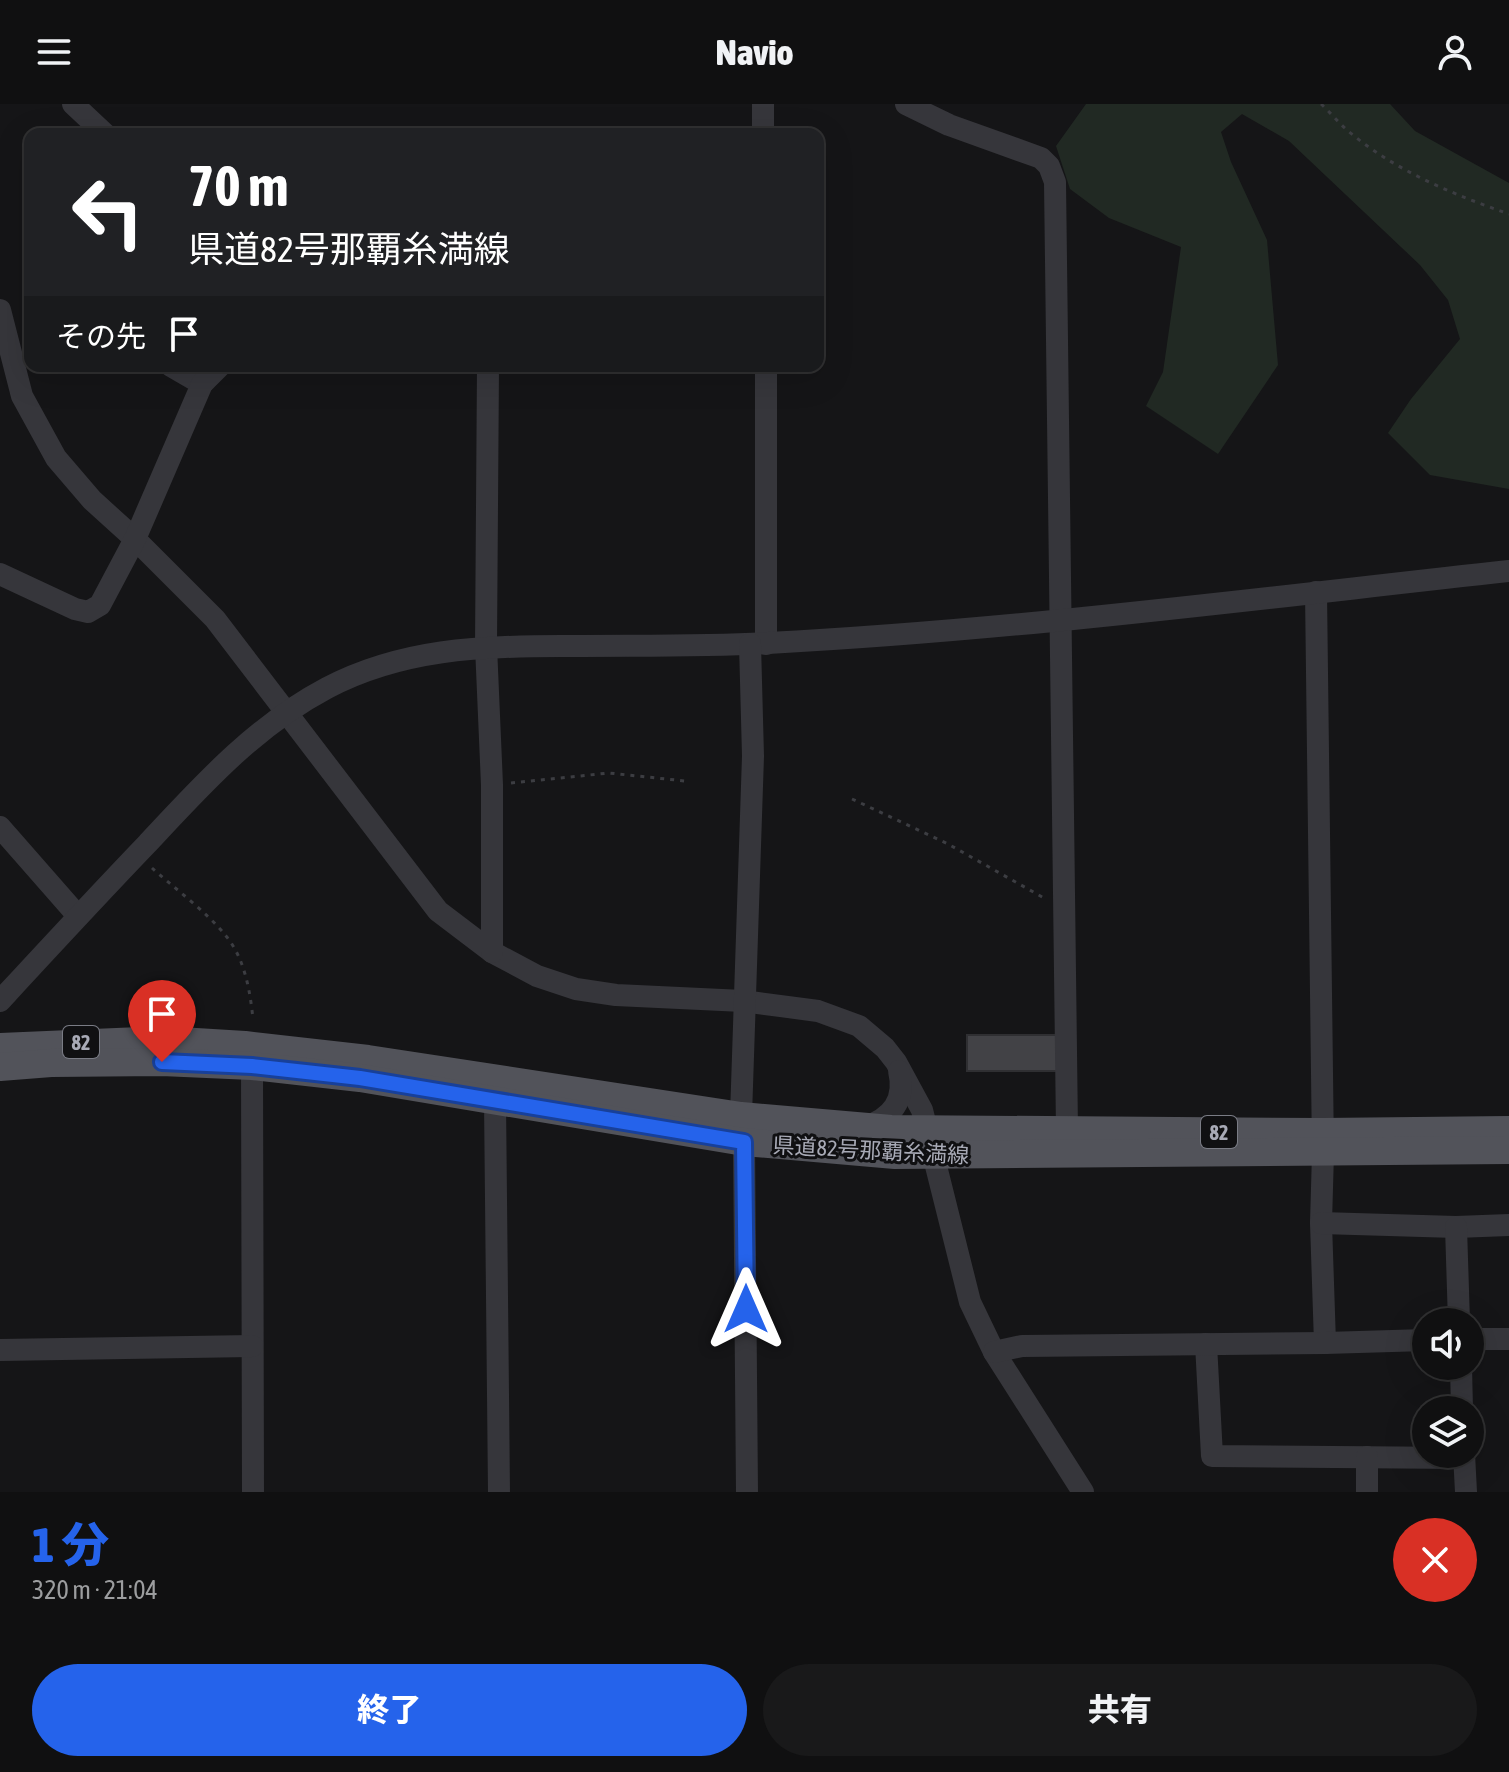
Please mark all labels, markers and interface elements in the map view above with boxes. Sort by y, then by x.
icon: menu [32,30,76,74]
icon: person [1433,30,1477,74]
text: Navio [715,31,794,73]
text: 70 m [188,154,289,218]
icon: left [56,160,160,264]
text: 県道82号那覇糸満線 [188,228,510,270]
icon: arrive [162,312,206,356]
text: その先 [56,319,146,353]
pin [128,980,196,1062]
icon: arrive [140,992,184,1036]
road number: 82 [63,1026,99,1058]
road number: 82 [1201,1116,1237,1148]
street label: 県道82号那覇糸満線 [772,1132,970,1168]
position arrow [704,1267,788,1351]
map controls [1412,1308,1484,1468]
button: sound [1412,1308,1484,1380]
button: layers [1412,1396,1484,1468]
text: 1 分 [32,1517,109,1572]
button: close [1393,1518,1477,1602]
text: 320 m · 21:04 [32,1575,158,1605]
button: 終了 [32,1664,747,1756]
button: 共有 [763,1664,1477,1756]

